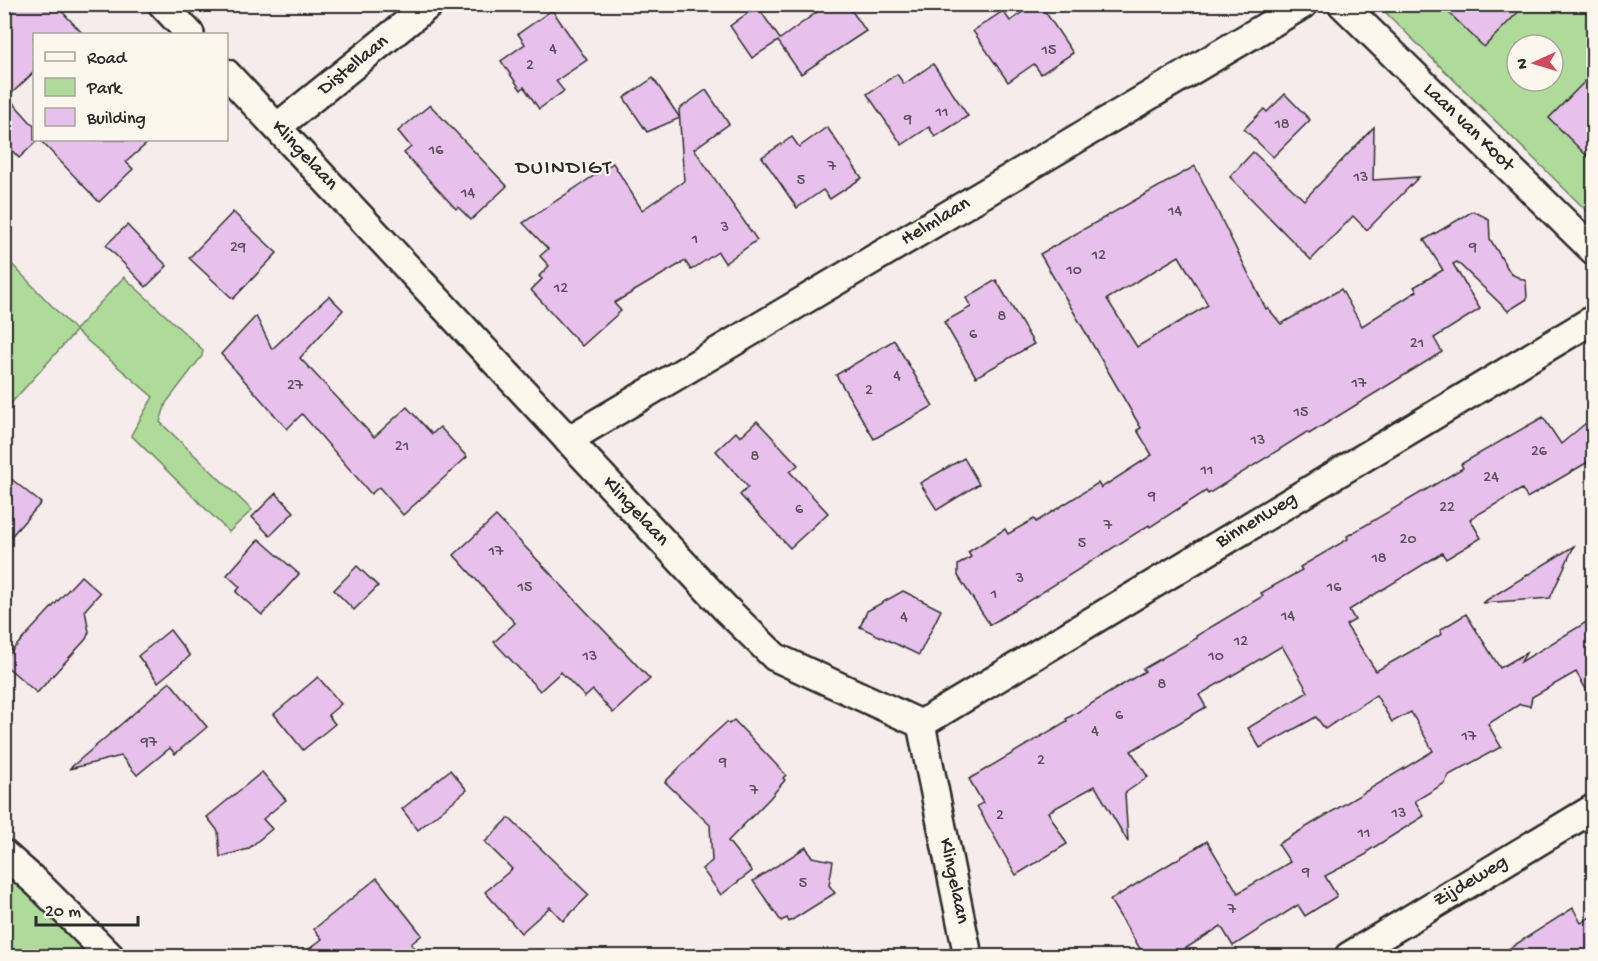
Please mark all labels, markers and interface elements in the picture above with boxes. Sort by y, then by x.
street label: Distellaan [313,30,394,103]
legend [33,33,228,141]
north arrow [1505,33,1565,93]
house number: 4 [549,41,557,60]
house number: 15 [1041,42,1056,61]
text: Road [87,49,128,70]
house number: 2 [526,57,534,76]
text: N [1514,57,1533,70]
text: Park [86,79,123,100]
street label: Laan van Koot [1418,79,1520,178]
house number: 11 [935,104,948,123]
text: Building [86,109,146,130]
house number: 9 [903,111,912,130]
street label: Klingelaan [266,116,342,196]
house number: 18 [1273,116,1290,135]
house number: 16 [428,142,444,161]
district label: DUINDIGT [514,157,612,182]
house number: 7 [827,158,837,177]
house number: 13 [1353,169,1368,188]
house number: 5 [797,172,805,191]
house number: 14 [460,185,475,204]
street label: Helmlaan [897,192,975,252]
house number: 14 [1167,203,1182,222]
house number: 3 [720,219,729,238]
house number: 1 [691,231,698,250]
house number: 29 [230,239,246,258]
house number: 9 [1468,239,1477,258]
house number: 12 [1091,247,1106,266]
house number: 10 [1065,262,1082,281]
house number: 12 [553,280,568,299]
house number: 8 [998,308,1007,327]
house number: 6 [969,326,978,345]
house number: 21 [1410,335,1424,354]
house number: 4 [893,368,901,387]
house number: 17 [1351,375,1367,394]
house number: 27 [287,377,304,396]
house number: 2 [865,382,873,401]
house number: 15 [1293,404,1308,423]
house number: 13 [1250,432,1265,451]
house number: 21 [395,438,409,457]
house number: 26 [1531,443,1548,462]
house number: 8 [751,448,760,467]
house number: 11 [1200,462,1213,481]
house number: 24 [1483,469,1499,488]
street label: Klingelaan [597,472,673,552]
house number: 9 [1147,488,1156,507]
street label: Binnenweg [1211,488,1302,555]
house number: 22 [1439,499,1455,518]
house number: 6 [795,501,804,520]
house number: 7 [1103,517,1113,536]
house number: 20 [1400,531,1416,550]
house number: 5 [1078,535,1086,554]
house number: 17 [488,543,504,562]
house number: 18 [1370,550,1387,569]
house number: 3 [1015,570,1024,589]
house number: 15 [517,579,532,598]
house number: 16 [1326,579,1342,598]
house number: 1 [990,586,997,605]
house number: 14 [1280,608,1295,627]
house number: 4 [900,609,908,628]
house number: 12 [1233,633,1248,652]
house number: 13 [582,648,597,667]
house number: 10 [1207,648,1224,667]
house number: 8 [1158,676,1167,695]
house number: 6 [1115,707,1124,726]
house number: 4 [1091,723,1099,742]
house number: 17 [1461,728,1477,747]
house number: 97 [140,734,158,753]
house number: 2 [1037,752,1045,771]
house number: 9 [718,754,727,773]
house number: 7 [749,782,759,801]
house number: 13 [1391,805,1406,824]
house number: 2 [996,807,1004,826]
house number: 11 [1357,825,1370,844]
street label: Klingelaan [933,836,973,926]
street label: Zijdeweg [1430,851,1512,913]
house number: 9 [1301,864,1310,883]
house number: 5 [799,875,807,894]
scale bar [36,889,138,927]
house number: 7 [1227,901,1237,920]
text: 20 m [45,902,81,923]

